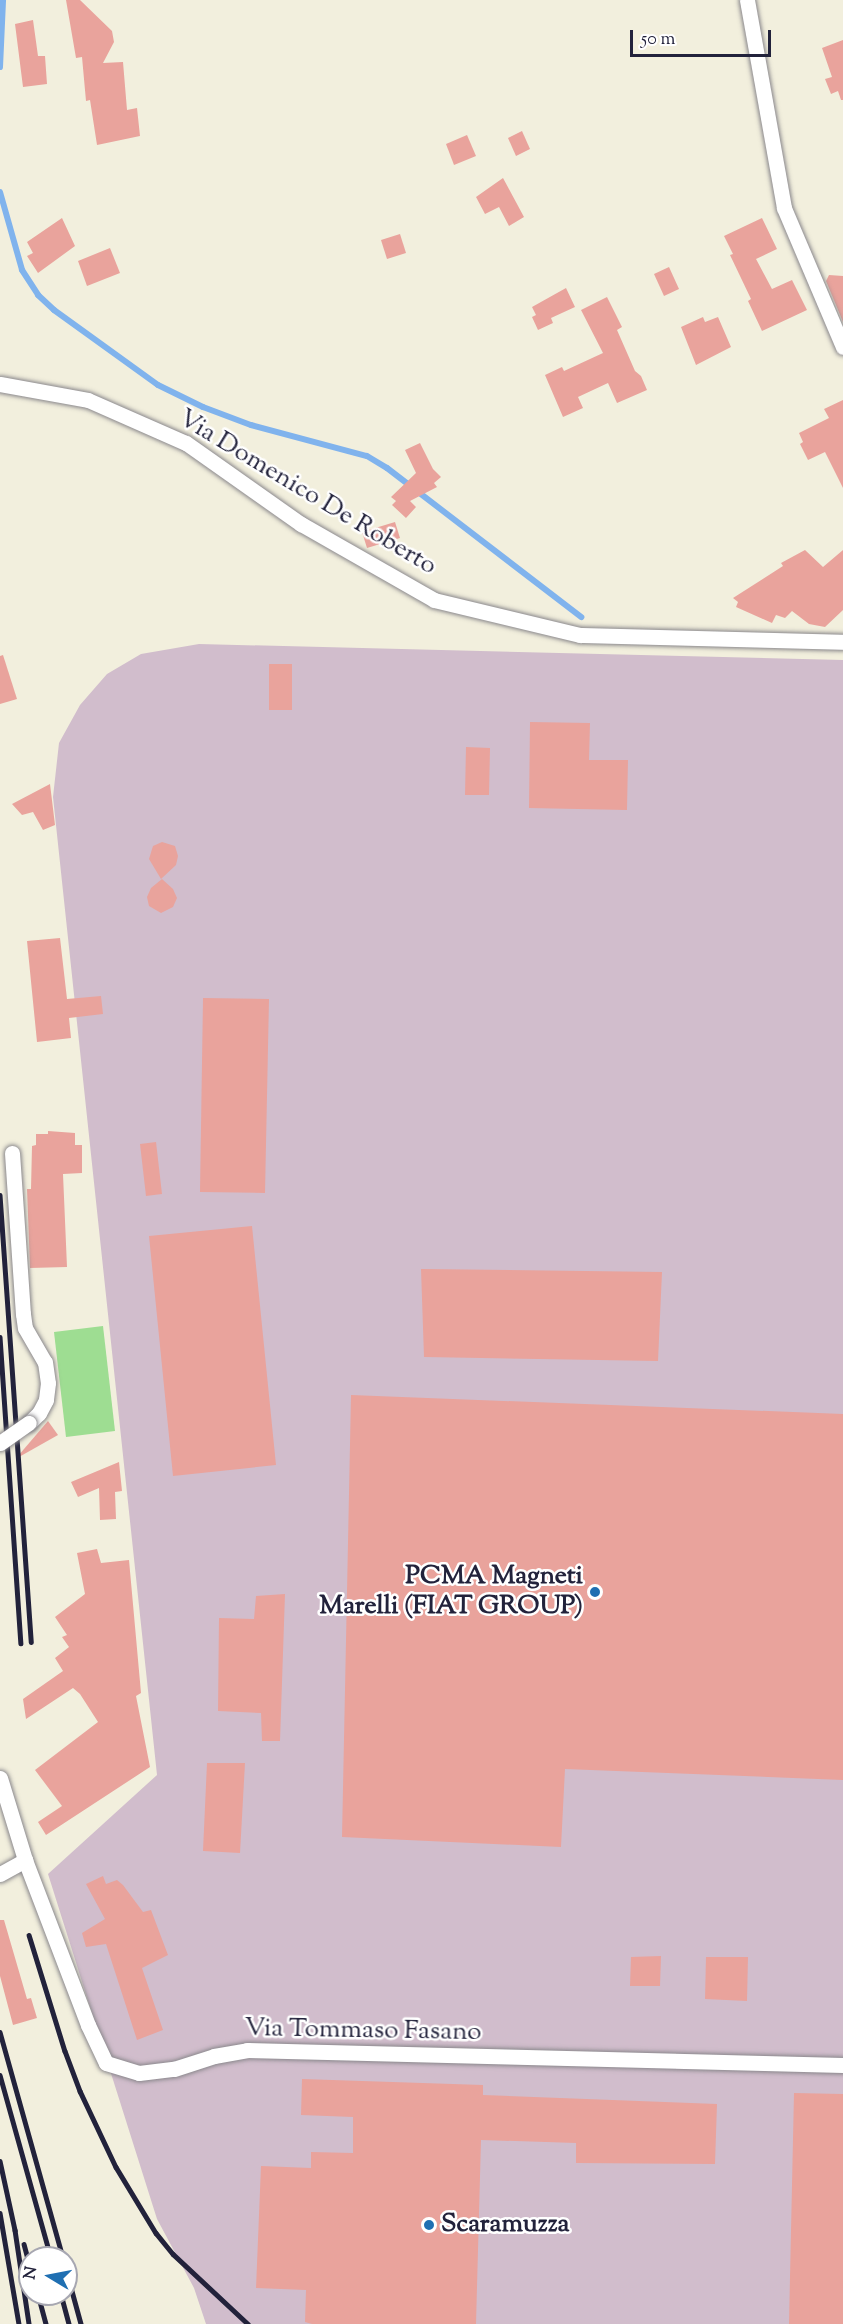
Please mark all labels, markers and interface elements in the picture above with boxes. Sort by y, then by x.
scale bar [633,18,774,56]
text: 50 m [641,27,675,53]
street label: Via Domenico De Roberto [172,403,442,583]
place label: PCMA Magneti Marelli (FIAT GROUP) [319,1561,583,1622]
marker: PCMA Magneti Marelli (FIAT GROUP) [588,1585,602,1599]
street label: Via Tommaso Fasano [244,2013,482,2049]
place label: Scaramuzza [441,2209,569,2241]
marker: Scaramuzza [422,2218,436,2232]
north arrow [18,2246,78,2306]
text: N [19,2265,44,2281]

